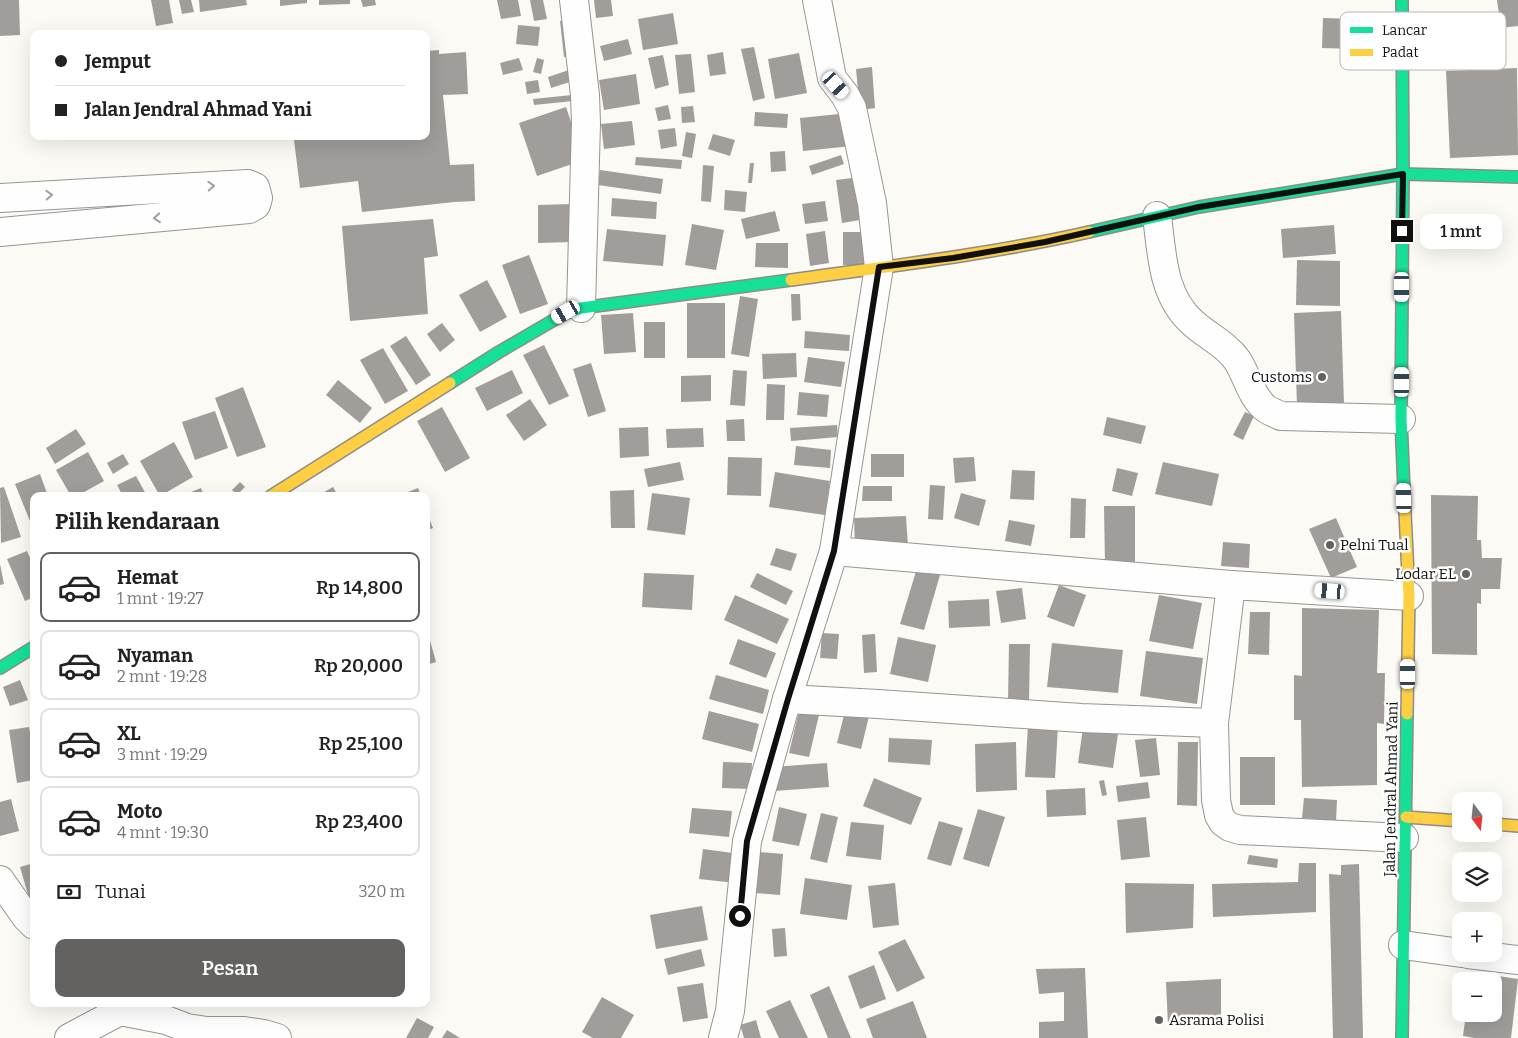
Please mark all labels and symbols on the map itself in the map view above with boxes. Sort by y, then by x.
legend [1340,12,1506,70]
text: Lancar [1382,22,1427,39]
text: Padat [1382,44,1419,61]
car [820,69,851,101]
one-way arrow [207,181,215,192]
one-way arrow [45,190,53,201]
one-way arrow [153,212,161,223]
callout: 1 mnt [1420,214,1502,248]
route end [1391,220,1413,242]
car [1394,272,1409,302]
car [549,298,582,326]
car [1394,367,1409,397]
place label: Customs [1251,368,1312,386]
marker: Customs [1316,371,1328,383]
car [1395,483,1412,513]
place label: Pelni Tual [1340,536,1408,554]
marker: Pelni Tual [1324,539,1336,551]
place label: Lodar EL [1395,565,1456,583]
marker: Lodar EL [1460,568,1472,580]
car [1314,582,1345,600]
car [1400,659,1415,689]
street label: Jalan Jendral Ahmad Yani [1380,701,1402,878]
north arrow [1452,792,1502,842]
route start [729,905,751,927]
place label: Asrama Polisi [1169,1011,1265,1029]
marker: Asrama Polisi [1153,1014,1165,1026]

